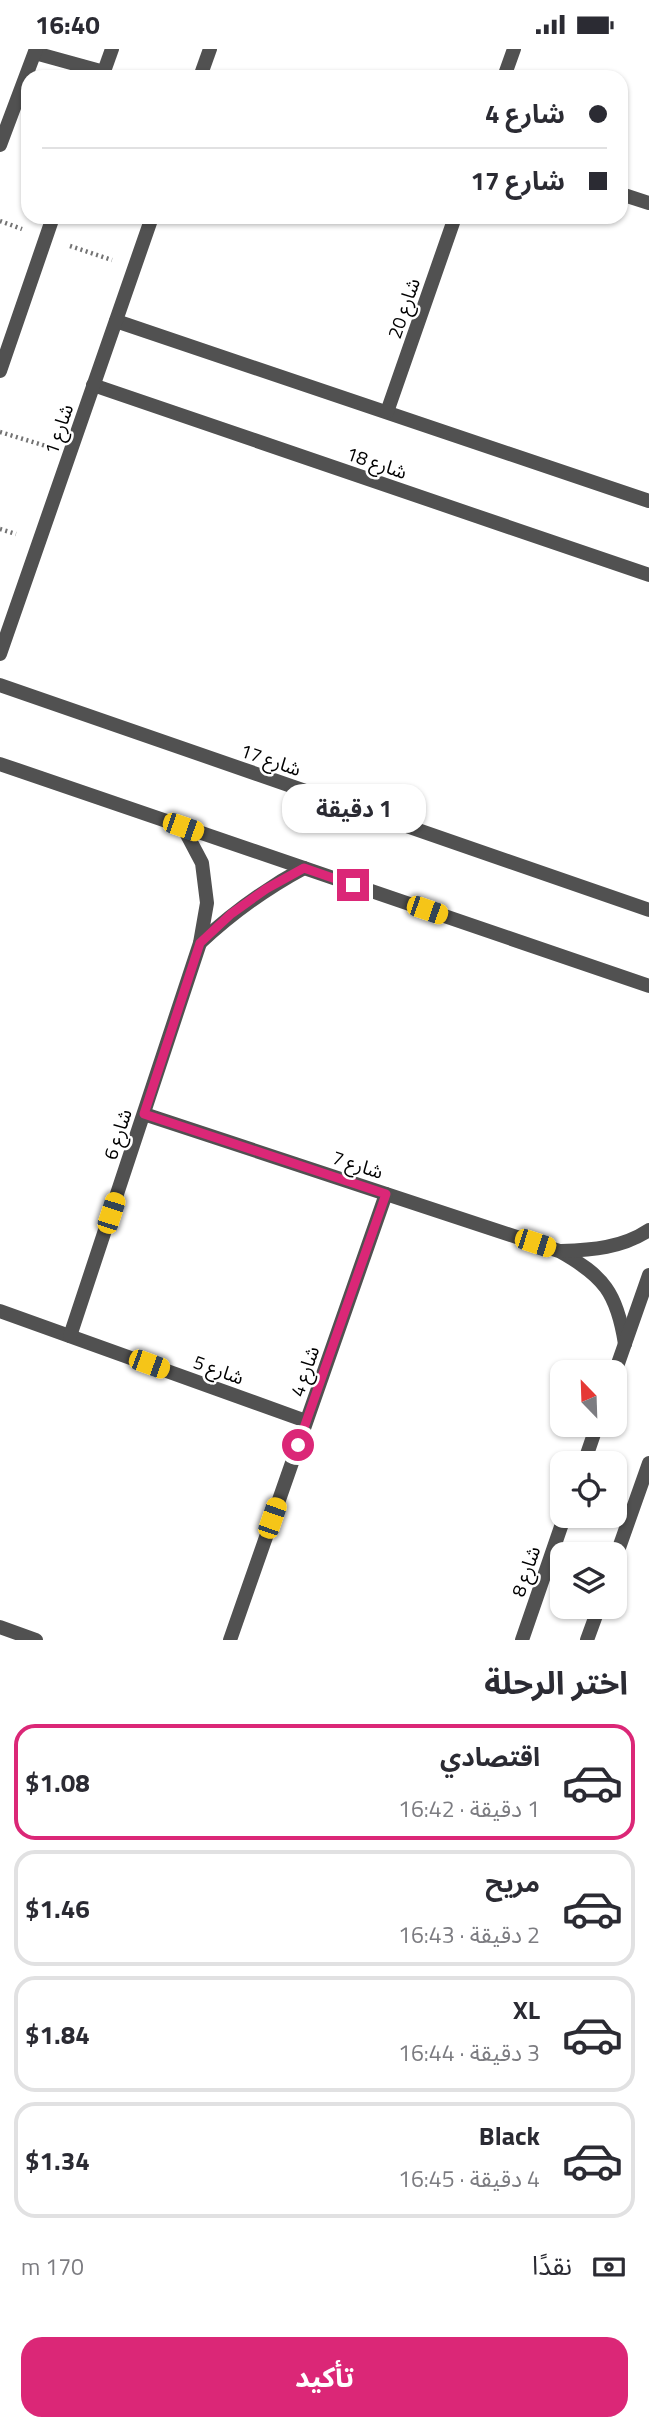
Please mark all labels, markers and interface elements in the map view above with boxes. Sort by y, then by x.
text: 16:40 [35,5,100,44]
text: شارع 4 [485,94,565,133]
text: شارع 17 [470,161,565,200]
street label: شارع 20 [379,274,427,342]
street label: شارع 1 [36,400,80,458]
street label: شارع 18 [343,438,411,486]
street label: شارع 17 [237,735,305,783]
callout: 1 دقيقة [281,783,425,833]
text: 1 دقيقة [316,791,392,826]
car [160,810,207,844]
route end [337,869,369,901]
car [404,893,451,927]
street label: شارع 6 [95,1105,139,1163]
street label: شارع 7 [329,1142,387,1186]
car [95,1190,128,1236]
car [512,1227,559,1259]
street label: شارع 4 [282,1342,326,1400]
car [126,1347,173,1381]
street label: شارع 5 [190,1347,248,1391]
north arrow [550,1360,626,1437]
map controls [550,1360,627,1619]
route start [282,1429,314,1461]
button: locate [550,1451,627,1528]
car [256,1495,289,1541]
street label: شارع 8 [503,1542,547,1600]
button: layers [550,1542,627,1619]
text: اختر الرحلة [484,1658,628,1706]
text: اقتصادي [440,1737,540,1776]
icon: car [561,1751,624,1814]
text: $1.08 [25,1763,90,1802]
text: 1 دقيقة · 16:42 [398,1791,540,1826]
text: مريح [485,1863,540,1902]
icon: car [561,1877,624,1940]
text: $1.46 [25,1889,90,1928]
text: 2 دقيقة · 16:43 [398,1917,540,1952]
text: XL [513,1990,540,2029]
icon: car [561,2003,624,2066]
text: $1.84 [25,2015,90,2054]
text: 3 دقيقة · 16:44 [398,2035,540,2070]
text: Black [479,2116,540,2155]
icon: car [561,2129,624,2192]
text: $1.34 [25,2141,90,2180]
text: 4 دقيقة · 16:45 [398,2161,540,2196]
text: نقدًا [532,2246,572,2285]
icon: cash [590,2248,628,2286]
text: 170 m [21,2249,84,2284]
button: تأكيد [21,2337,628,2417]

